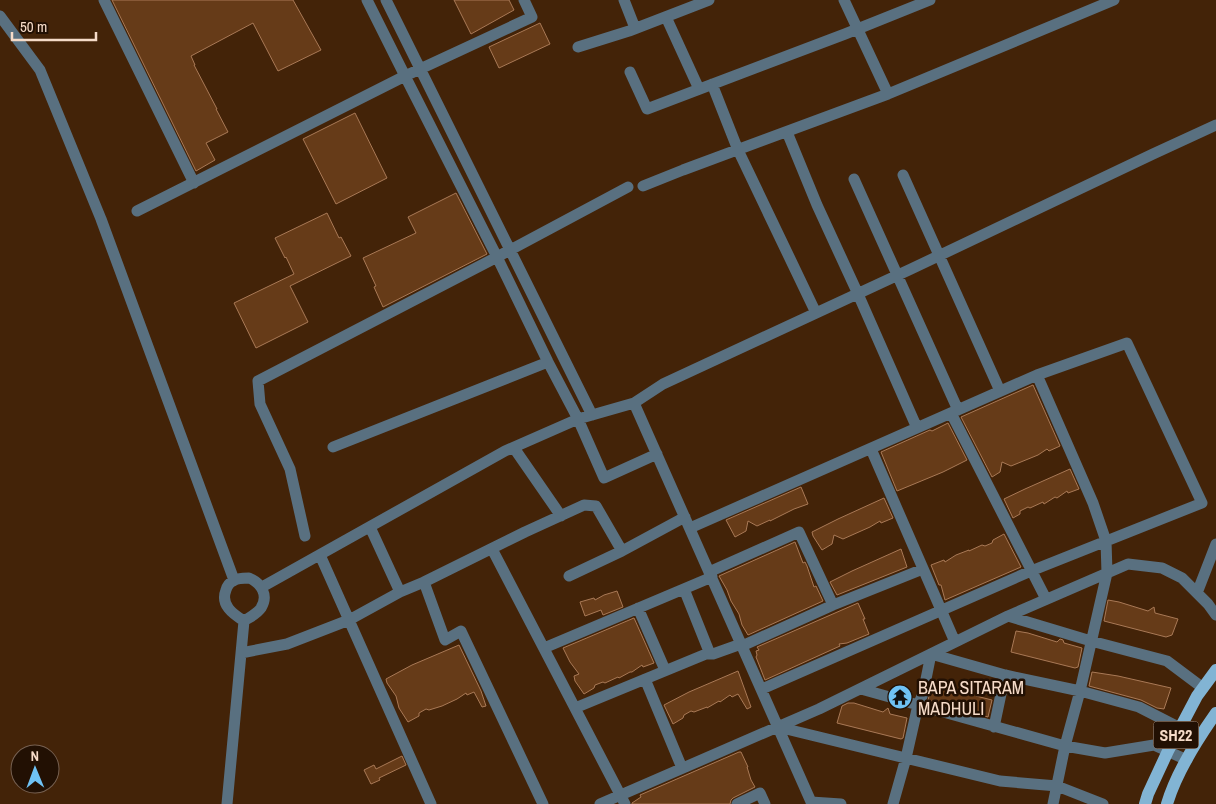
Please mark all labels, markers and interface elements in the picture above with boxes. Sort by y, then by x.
scale bar [12,10,96,42]
text: 50 m [20,16,47,37]
place label: BAPA SITARAM MADHULI [918,675,1024,721]
temple icon: BAPA SITARAM MADHULI [887,684,913,710]
road number: SH22 [1154,722,1198,748]
north arrow [10,744,60,794]
text: N [30,747,39,765]

